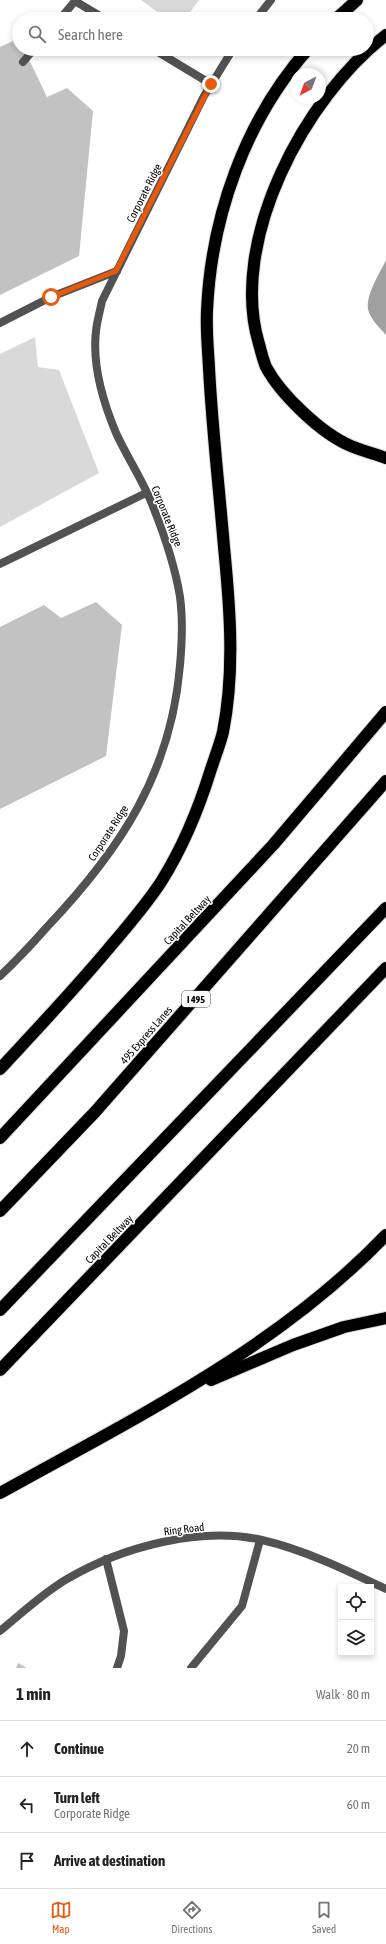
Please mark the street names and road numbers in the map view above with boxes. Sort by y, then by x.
street label: Corporate Ridge [124,162,164,224]
street label: Corporate Ridge [149,484,185,548]
street label: Corporate Ridge [85,803,131,863]
street label: Capital Beltway [161,893,213,947]
road number: I 495 [182,991,210,1007]
street label: 495 Express Lanes [118,1004,174,1066]
street label: Capital Beltway [83,1212,135,1266]
street label: Ring Road [163,1521,205,1537]

